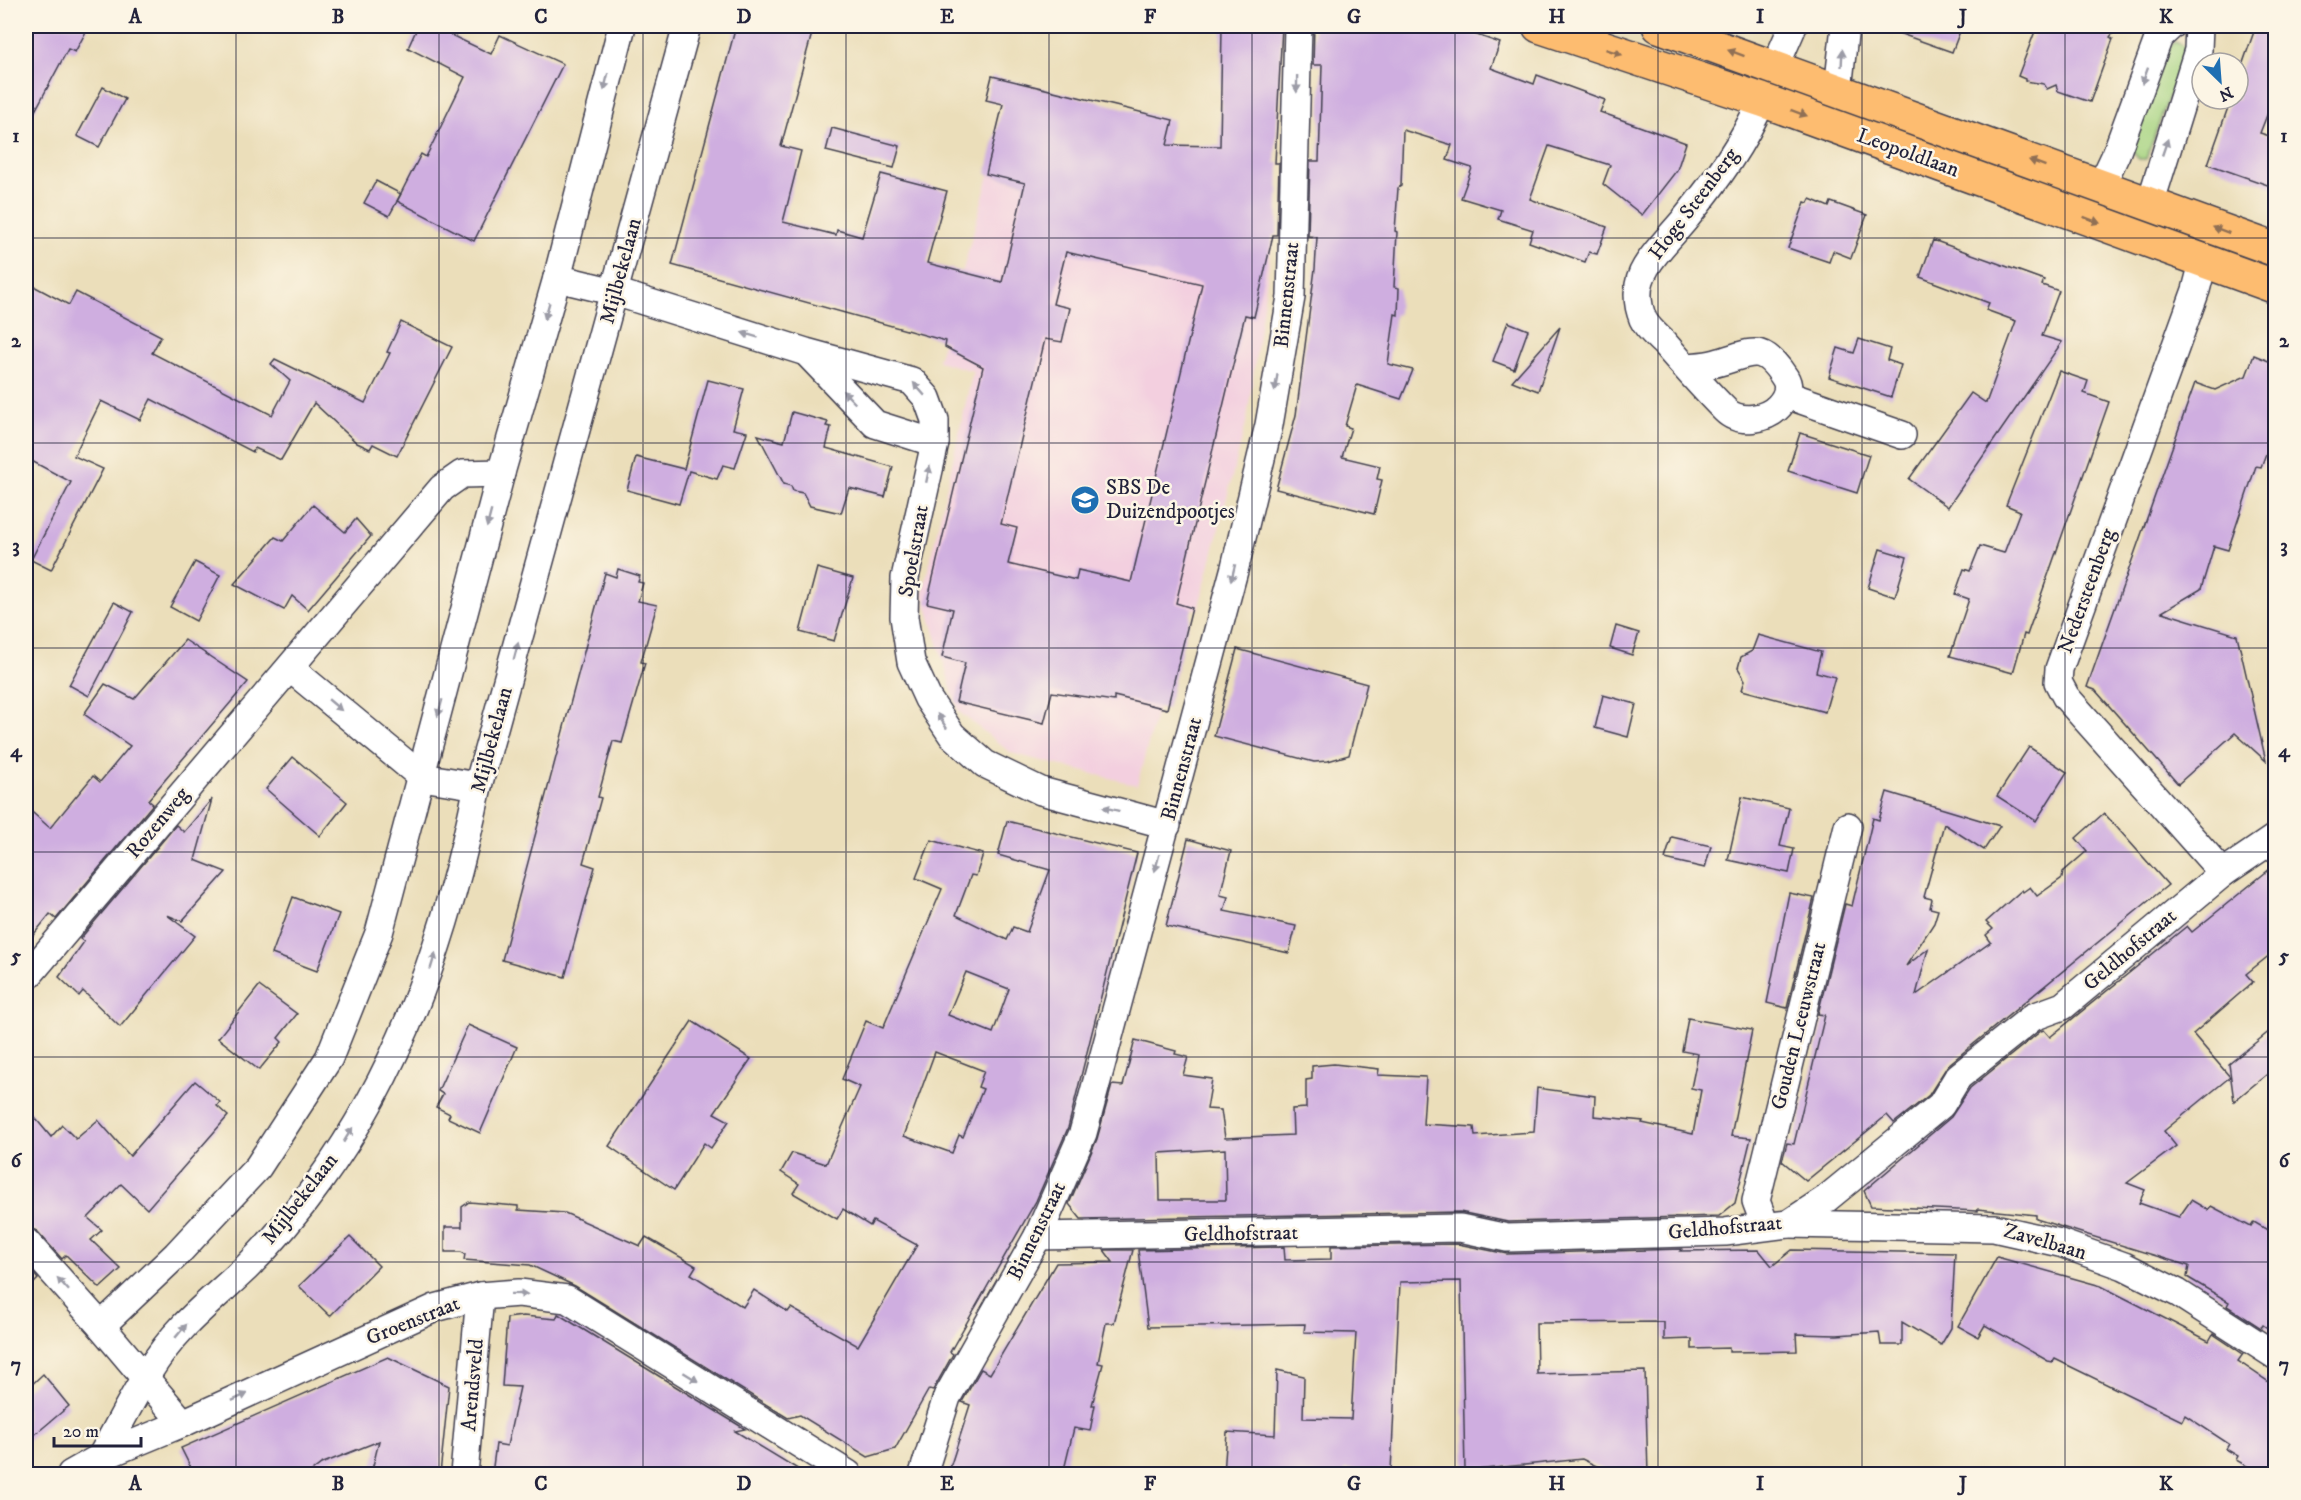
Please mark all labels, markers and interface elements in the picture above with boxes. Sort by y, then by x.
text: A [128,5,143,30]
text: B [332,5,344,30]
text: C [534,5,548,30]
text: D [737,5,752,30]
text: E [940,5,954,30]
text: F [1144,5,1157,30]
text: G [1347,5,1361,30]
text: H [1549,5,1566,30]
text: I [1756,5,1764,30]
text: J [1957,5,1967,30]
text: K [2159,5,2174,30]
one-way arrow [1605,48,1623,58]
one-way arrow [1727,48,1745,58]
one-way arrow [1838,48,1847,67]
north arrow [2190,51,2250,111]
one-way arrow [2139,67,2149,85]
one-way arrow [601,73,611,91]
one-way arrow [1293,74,1302,93]
text: N [2216,82,2236,106]
one-way arrow [1790,109,1808,119]
street label: Leopoldlaan [1853,123,1963,183]
text: 1 [12,124,20,149]
text: 1 [2280,124,2288,149]
one-way arrow [2161,138,2171,156]
street label: Hoge Steenberg [1643,142,1745,265]
one-way arrow [2028,157,2046,167]
street label: Mijlbekelaan [594,215,648,327]
one-way arrow [2083,216,2101,225]
one-way arrow [2211,224,2229,234]
street label: Binnenstraat [1269,241,1306,349]
one-way arrow [542,303,551,321]
text: 2 [11,329,22,354]
text: 2 [2279,329,2290,354]
one-way arrow [741,330,759,339]
one-way arrow [1271,373,1280,392]
one-way arrow [913,382,926,397]
one-way arrow [842,390,856,404]
one-way arrow [924,465,933,484]
place label: SBS De Duizendpootjes [1106,475,1235,525]
school or university icon: SBS De Duizendpootjes [1069,484,1101,516]
street label: Spoelstraat [893,503,935,599]
one-way arrow [484,511,493,529]
street label: Nedersteenberg [2052,524,2122,657]
text: 3 [12,534,20,559]
text: 3 [2280,534,2288,559]
one-way arrow [1228,564,1238,582]
one-way arrow [512,642,521,660]
street label: Mijlbekelaan [465,684,519,796]
one-way arrow [327,699,343,712]
one-way arrow [434,699,444,717]
one-way arrow [937,713,948,730]
street label: Binnenstraat [1156,714,1208,824]
text: 4 [10,739,23,764]
text: 4 [2278,739,2291,764]
street label: Rozenweg [121,781,196,864]
one-way arrow [1101,804,1119,813]
one-way arrow [1152,854,1161,872]
street label: Geldhofstraat [2078,903,2182,997]
street label: Gouden Leeuwstraat [1766,939,1832,1113]
text: 5 [10,944,21,969]
text: 5 [2278,944,2289,969]
one-way arrow [429,952,438,970]
one-way arrow [342,1127,353,1143]
street label: Mijlbekelaan [256,1148,344,1250]
text: 6 [11,1149,23,1174]
text: 6 [2279,1149,2291,1174]
street label: Binnenstraat [1002,1177,1072,1284]
street label: Geldhofstraat [1667,1210,1783,1246]
street label: Zavelbaan [2000,1218,2090,1266]
street label: Geldhofstraat [1184,1220,1299,1248]
one-way arrow [57,1277,71,1291]
one-way arrow [509,1289,528,1299]
street label: Groenstraat [362,1290,464,1352]
one-way arrow [174,1323,188,1338]
street label: Arendsveld [456,1337,490,1432]
text: 7 [11,1353,21,1378]
text: 7 [2279,1353,2289,1378]
one-way arrow [683,1371,699,1382]
one-way arrow [231,1393,248,1402]
scale bar [54,1410,141,1448]
text: 20 m [63,1421,99,1443]
text: A [128,1472,143,1497]
text: B [332,1472,344,1497]
text: C [534,1472,548,1497]
text: D [737,1472,752,1497]
text: E [940,1472,954,1497]
text: F [1144,1472,1157,1497]
text: G [1347,1472,1361,1497]
text: H [1549,1472,1566,1497]
text: I [1756,1472,1764,1497]
text: J [1957,1472,1967,1497]
text: K [2159,1472,2174,1497]

